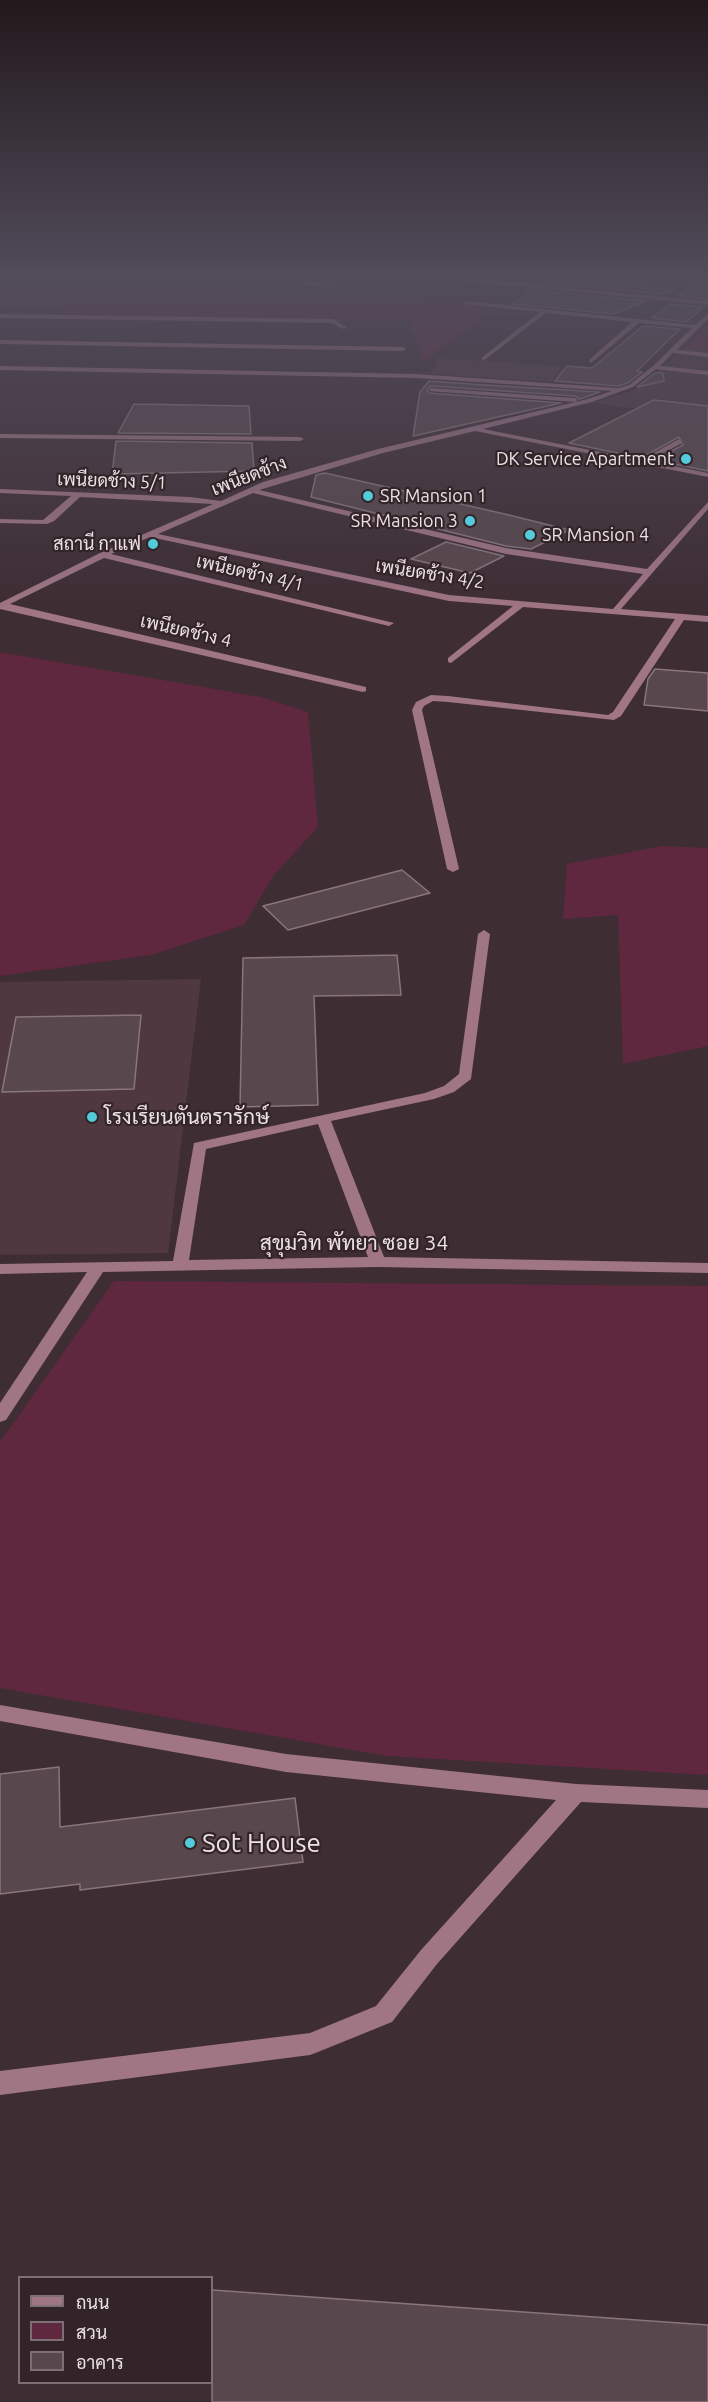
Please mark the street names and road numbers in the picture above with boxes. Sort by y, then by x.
street label: เพนียดช้าง [208,452,290,500]
street label: เพนียดช้าง 5/1 [57,468,167,494]
street label: เพนียดช้าง 4/1 [194,550,306,596]
street label: เพนียดช้าง 4/2 [374,555,486,593]
street label: เพนียดช้าง 4 [138,610,234,652]
street label: สุขุมวิท พัทยา ซอย 34 [260,1230,448,1256]

